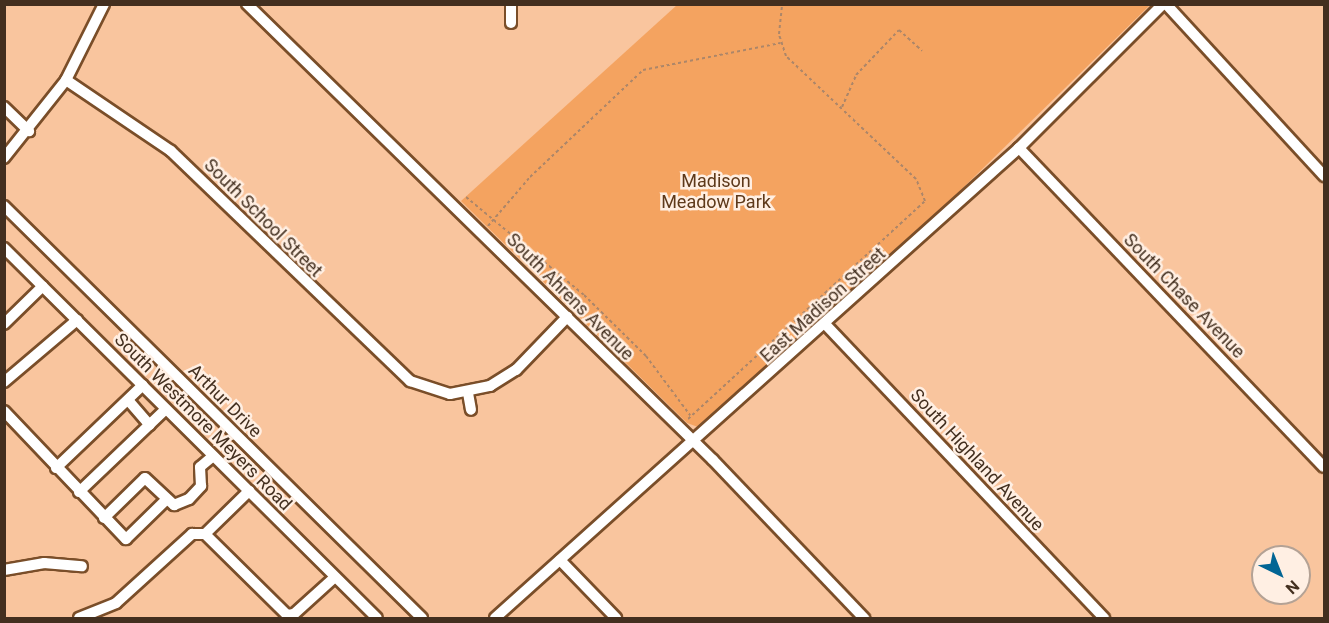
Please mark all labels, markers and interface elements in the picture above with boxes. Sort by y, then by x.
street label: South School Street [199,154,327,282]
park label: Madison Meadow Park [661,171,771,213]
street label: South Ahrens Avenue [502,229,638,365]
street label: South Chase Avenue [1119,229,1249,363]
street label: East Madison Street [756,243,890,367]
street label: South Westmore Meyers Road [110,329,296,515]
street label: Arthur Drive [184,360,266,442]
street label: South Highland Avenue [906,385,1048,535]
north arrow [1251,545,1311,605]
text: N [1282,576,1303,598]

